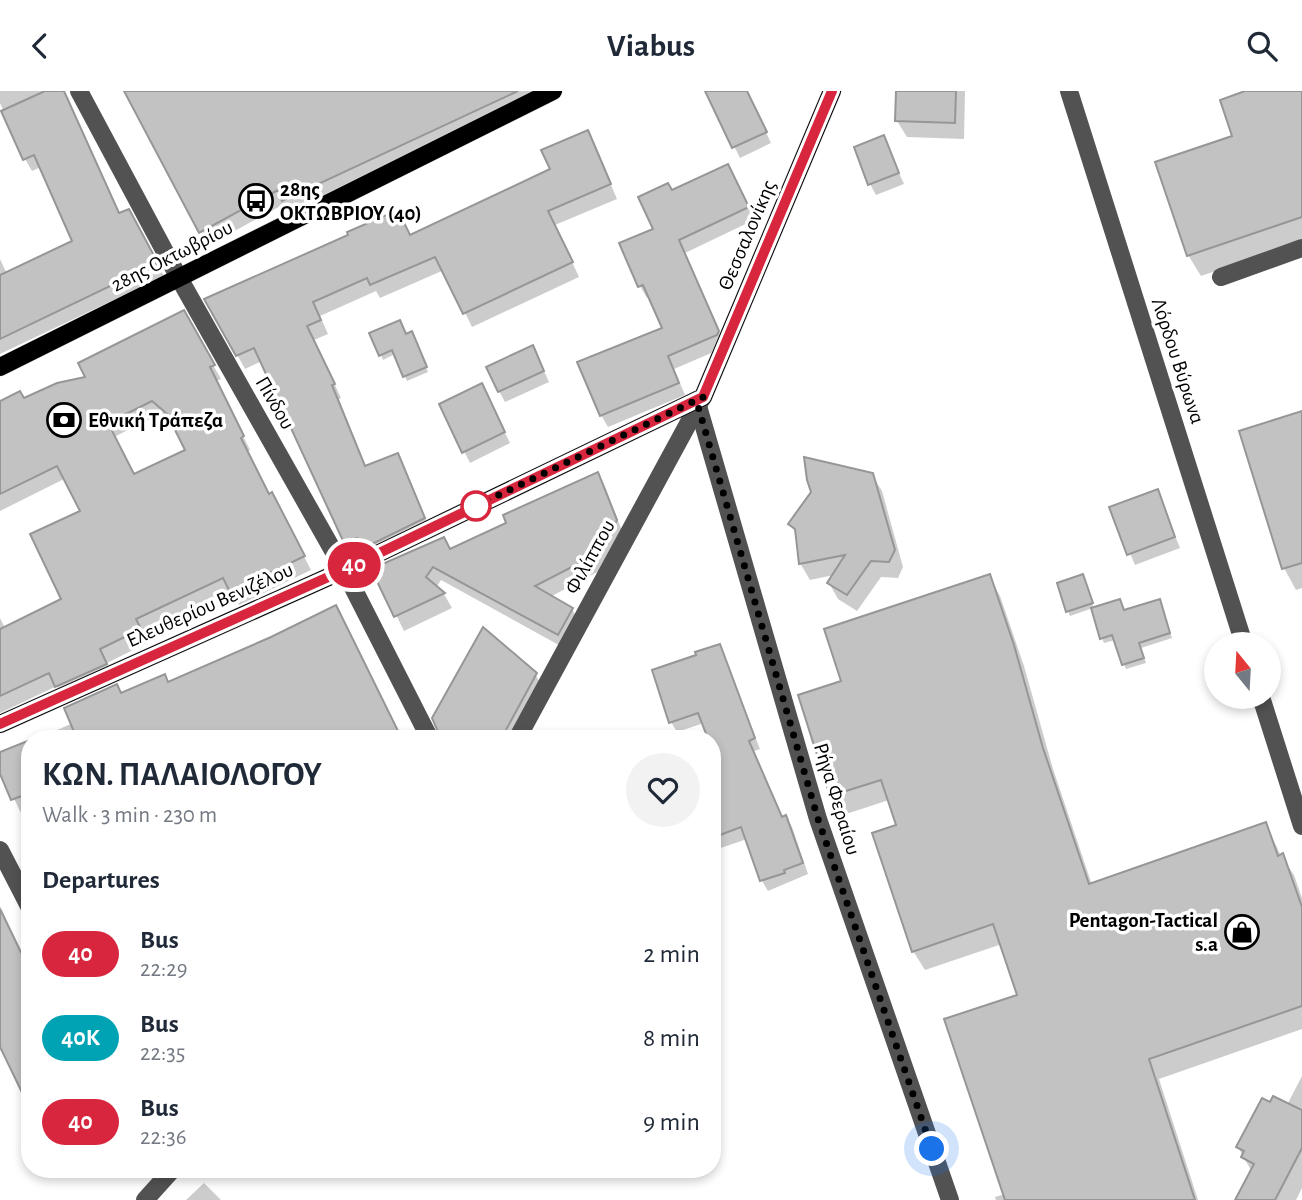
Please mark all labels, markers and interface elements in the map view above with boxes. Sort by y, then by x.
icon: back [21,27,59,65]
icon: search [1243,27,1281,65]
text: Viabus [607,30,695,62]
street label: Θεσσαλονίκης [714,177,780,293]
place label: 28ης ΟΚΤΩΒΡΙΟΥ (40) [280,179,422,224]
bus stop icon: 28ης ΟΚΤΩΒΡΙΟΥ (40) [237,182,275,220]
street label: 28ης Οκτωβρίου [108,216,236,296]
street label: Λόρδου Βύρωνα [1148,295,1208,427]
street label: Πίνδου [252,373,298,433]
bank icon: Εθνική Τράπεζα [45,401,83,439]
place label: Εθνική Τράπεζα [88,410,223,431]
unlabelled marker [461,491,491,521]
street label: Φιλίππου [561,516,619,598]
line badge: 40 [322,542,386,588]
text: 40 [342,553,366,577]
street label: Ελευθερίου Βενιζέλου [124,559,296,651]
north arrow [1204,632,1281,709]
map controls [1204,632,1281,709]
street label: Ρήγα Φεραίου [810,740,864,858]
button: heart [626,753,700,827]
text: ΚΩΝ. ΠΑΛΑΙΟΛΟΓΟΥ [42,759,322,792]
text: Walk · 3 min · 230 m [42,804,217,827]
text: Departures [42,867,160,893]
place label: Pentagon-Tactical s.a [1069,910,1218,955]
shop icon: Pentagon-Tactical s.a [1223,913,1261,951]
text: Bus [140,927,179,953]
text: 2 min [643,941,700,967]
text: 40 [68,942,93,966]
text: 22:29 [140,958,187,981]
text: Bus [140,1011,179,1037]
text: 8 min [643,1025,700,1051]
text: 40Κ [61,1026,100,1050]
text: 22:35 [140,1042,185,1065]
text: Bus [140,1095,179,1121]
text: 9 min [643,1109,700,1135]
text: 40 [68,1110,93,1134]
text: 22:36 [140,1126,186,1149]
your location [914,1131,949,1166]

